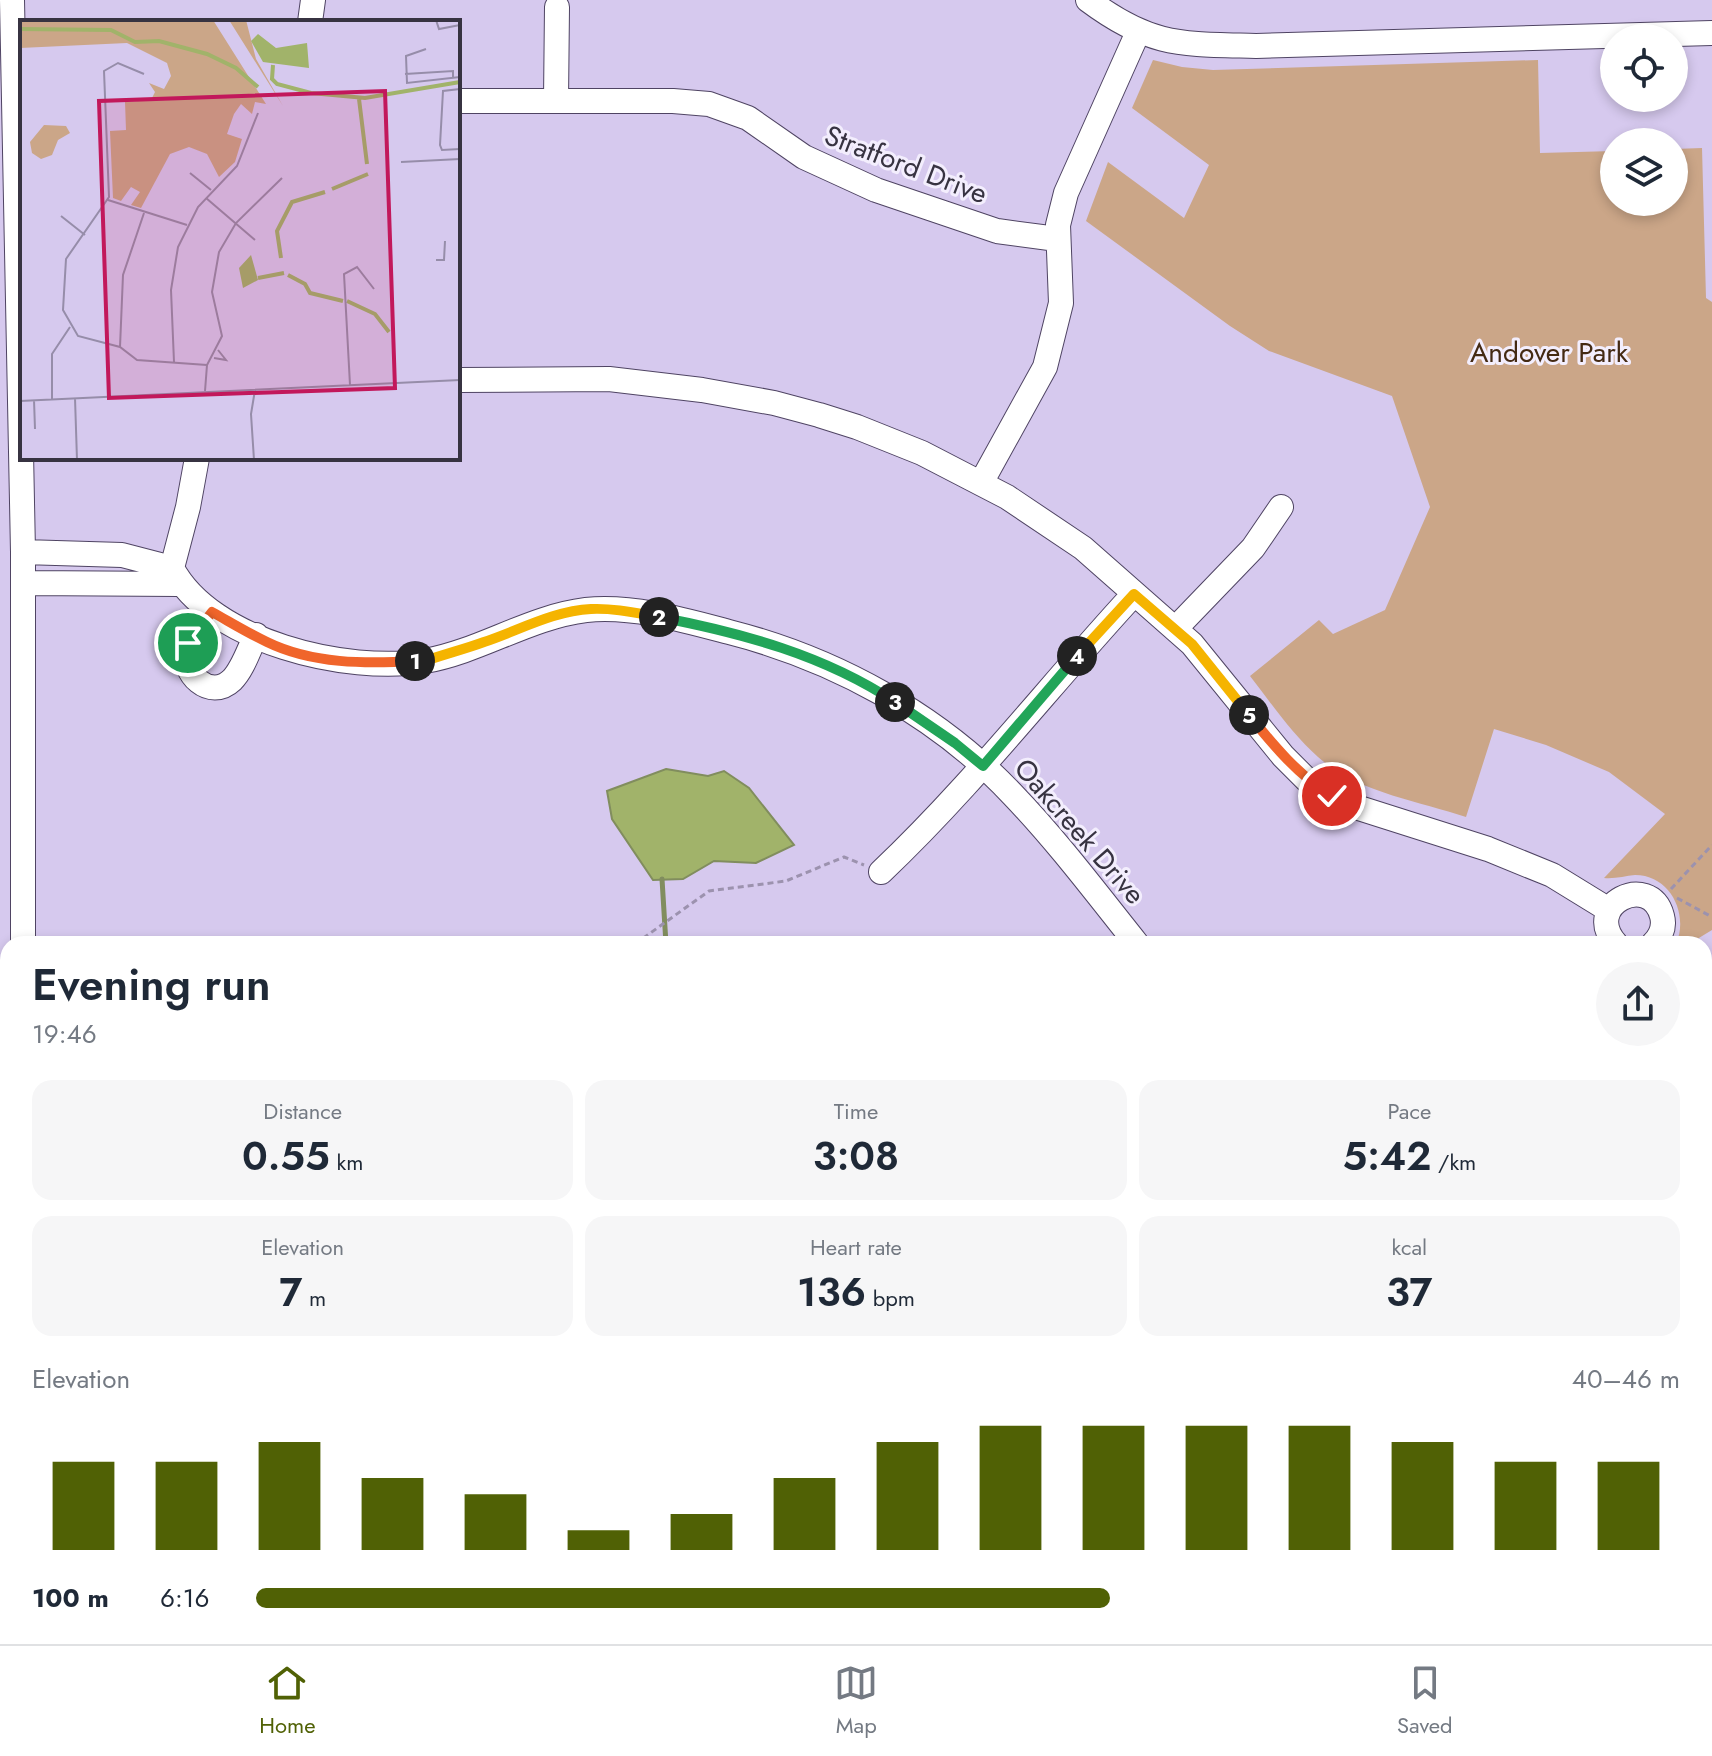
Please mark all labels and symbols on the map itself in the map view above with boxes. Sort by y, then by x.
inset map [20,20,460,460]
street label: Stratford Drive [818,115,993,214]
park label: Andover Park [1470,332,1629,373]
pin: 2 [639,597,679,637]
pin [154,609,222,677]
pin: 4 [1057,636,1097,676]
pin: 1 [395,641,435,681]
pin: 3 [875,682,915,722]
pin: 5 [1229,695,1269,735]
street label: Oakcreek Drive [1004,749,1155,913]
pin [1298,762,1366,830]

